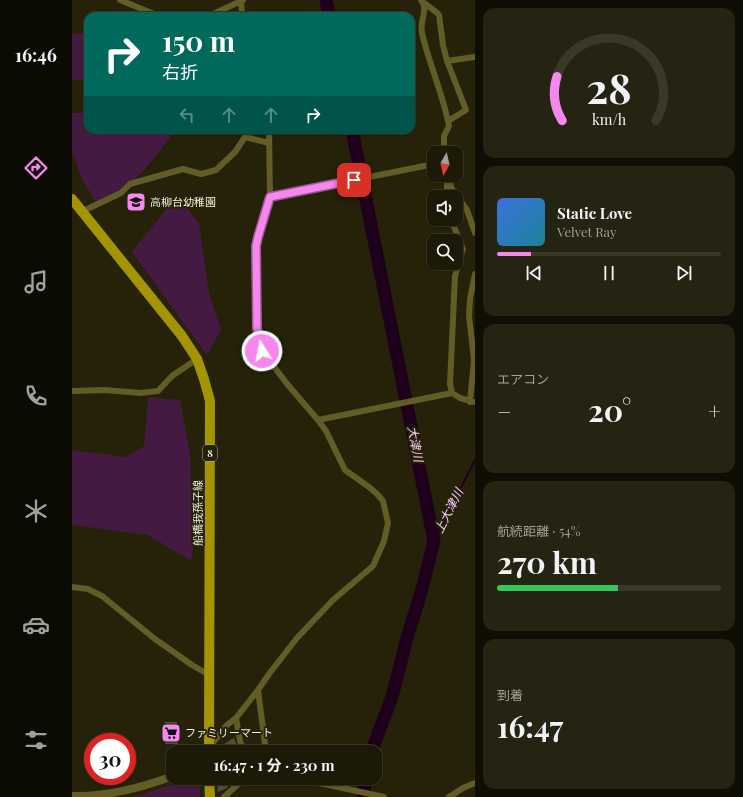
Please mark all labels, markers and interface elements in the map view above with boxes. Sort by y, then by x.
text: 150 m [162,22,235,59]
icon: right [96,28,148,80]
text: 16:46 [15,43,57,67]
text: 28 [586,59,632,114]
text: 右折 [162,60,198,84]
icon: left [176,104,198,126]
icon: ahead [218,104,240,126]
icon: ahead [260,104,282,126]
icon: right [302,104,324,126]
text: km/h [592,109,627,128]
north arrow [427,146,463,182]
map controls [427,146,463,270]
icon: directions [22,154,50,182]
pin [337,163,371,197]
icon: arrive [343,169,365,191]
button: sound [427,190,463,226]
school or university icon: 高柳台幼稚園 [125,191,147,213]
place label: 高柳台幼稚園 [150,194,216,209]
text: Static Love [557,203,632,223]
text: Velvet Ray [557,223,617,240]
button: search [427,234,463,270]
icon: previous [523,262,545,284]
icon: pause [598,262,620,284]
icon: next [673,262,695,284]
icon: music [22,268,50,296]
position arrow [241,330,283,372]
text: エアコン [497,370,549,387]
icon: phone [22,382,50,410]
text: 20° [588,390,631,430]
text: − [497,396,511,426]
text: + [708,396,721,426]
water label: 大津川 [405,425,428,465]
road number: 8 [203,445,217,461]
street label: 船橋我孫子線 [190,480,205,546]
water label: 上大津川 [430,484,467,536]
icon: climate [22,497,50,525]
text: 航続距離 · 54% [497,522,580,539]
text: 270 km [497,542,597,582]
icon: car [22,611,50,639]
text: 到着 [497,686,523,703]
text: 16:47 [497,706,563,746]
supermarket icon: ファミリーマート [160,722,182,744]
place label: ファミリーマート [185,725,273,740]
icon: filters [22,726,50,754]
speed limit sign: 30 [84,733,136,785]
text: 16:47 · 1 分 · 230 m [213,755,335,775]

